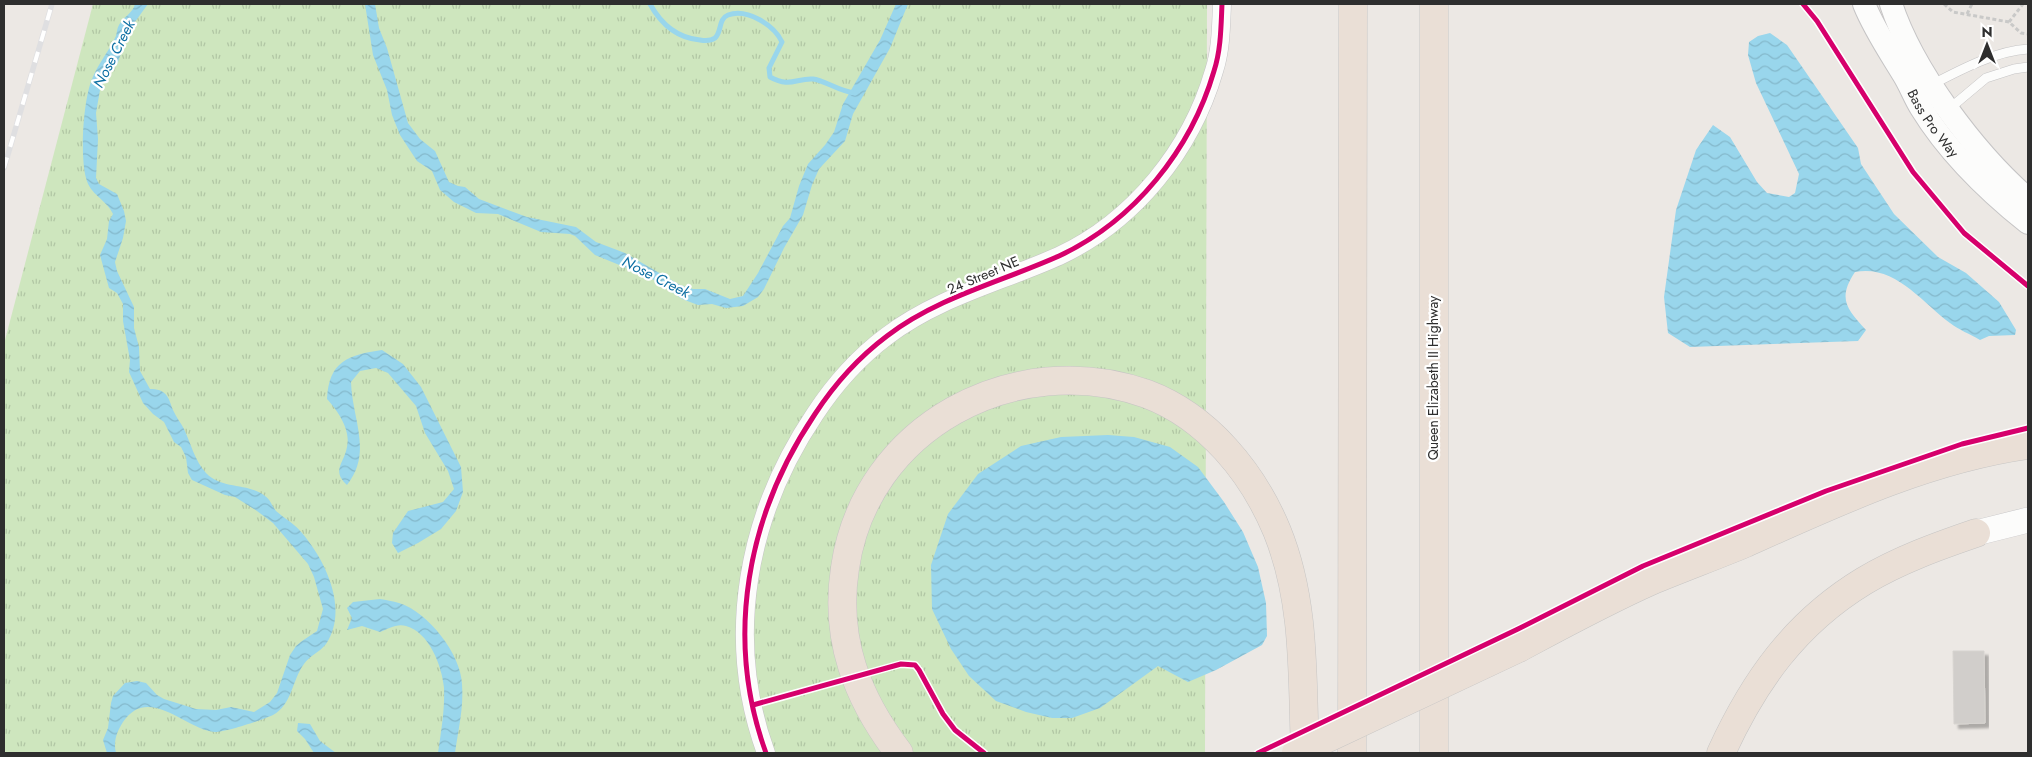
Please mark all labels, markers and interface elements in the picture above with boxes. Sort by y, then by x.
water label: Nose Creek [88,16,141,92]
north arrow [1962,20,2012,70]
text: N [1981,22,1993,42]
street label: Bass Pro Way [1903,86,1964,162]
water label: Nose Creek [618,251,694,304]
street label: 24 Street NE [944,251,1022,299]
street label: Queen Elizabeth II Highway [1423,295,1443,460]

